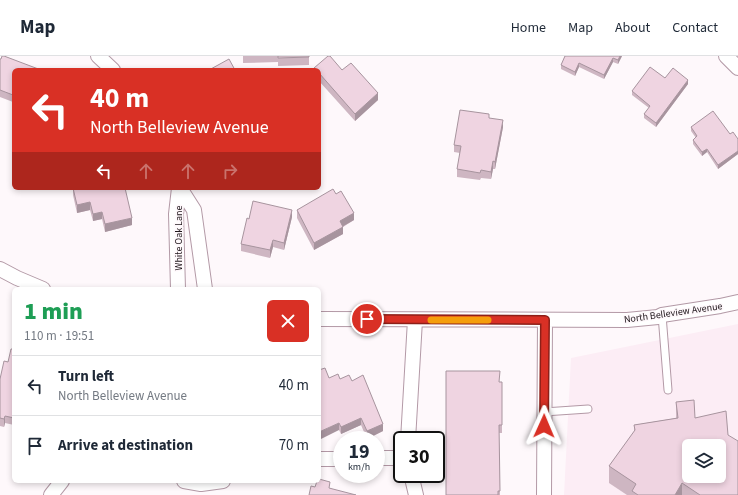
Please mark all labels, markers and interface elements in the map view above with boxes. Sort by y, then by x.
text: Map [20,14,55,41]
text: Home [511,18,546,38]
text: Map [568,18,593,38]
text: About [615,18,650,38]
text: Contact [672,18,718,38]
text: 40 m [90,78,149,118]
icon: left [24,84,76,136]
text: North Belleview Avenue [90,115,269,140]
icon: left [93,160,115,182]
icon: ahead [135,160,157,182]
icon: ahead [177,160,199,182]
icon: right [219,160,241,182]
street label: White Oak Lane [172,206,186,270]
text: 1 min [24,294,83,329]
street label: North Belleview Avenue [623,299,723,327]
button: close [267,300,309,342]
pin [350,302,384,336]
icon: arrive [356,308,378,330]
text: 110 m · 19:51 [24,327,94,345]
text: Turn left [58,366,114,387]
icon: left [24,375,46,397]
text: 40 m [279,375,309,396]
text: North Belleview Avenue [58,387,187,405]
position arrow [523,405,565,447]
speed limit sign: 30 [393,431,445,483]
icon: arrive [24,435,46,457]
text: Arrive at destination [58,435,193,456]
text: 70 m [279,435,309,456]
text: 19 [348,438,370,466]
map controls [682,439,726,483]
button: layers [682,439,726,483]
text: km/h [348,460,370,474]

